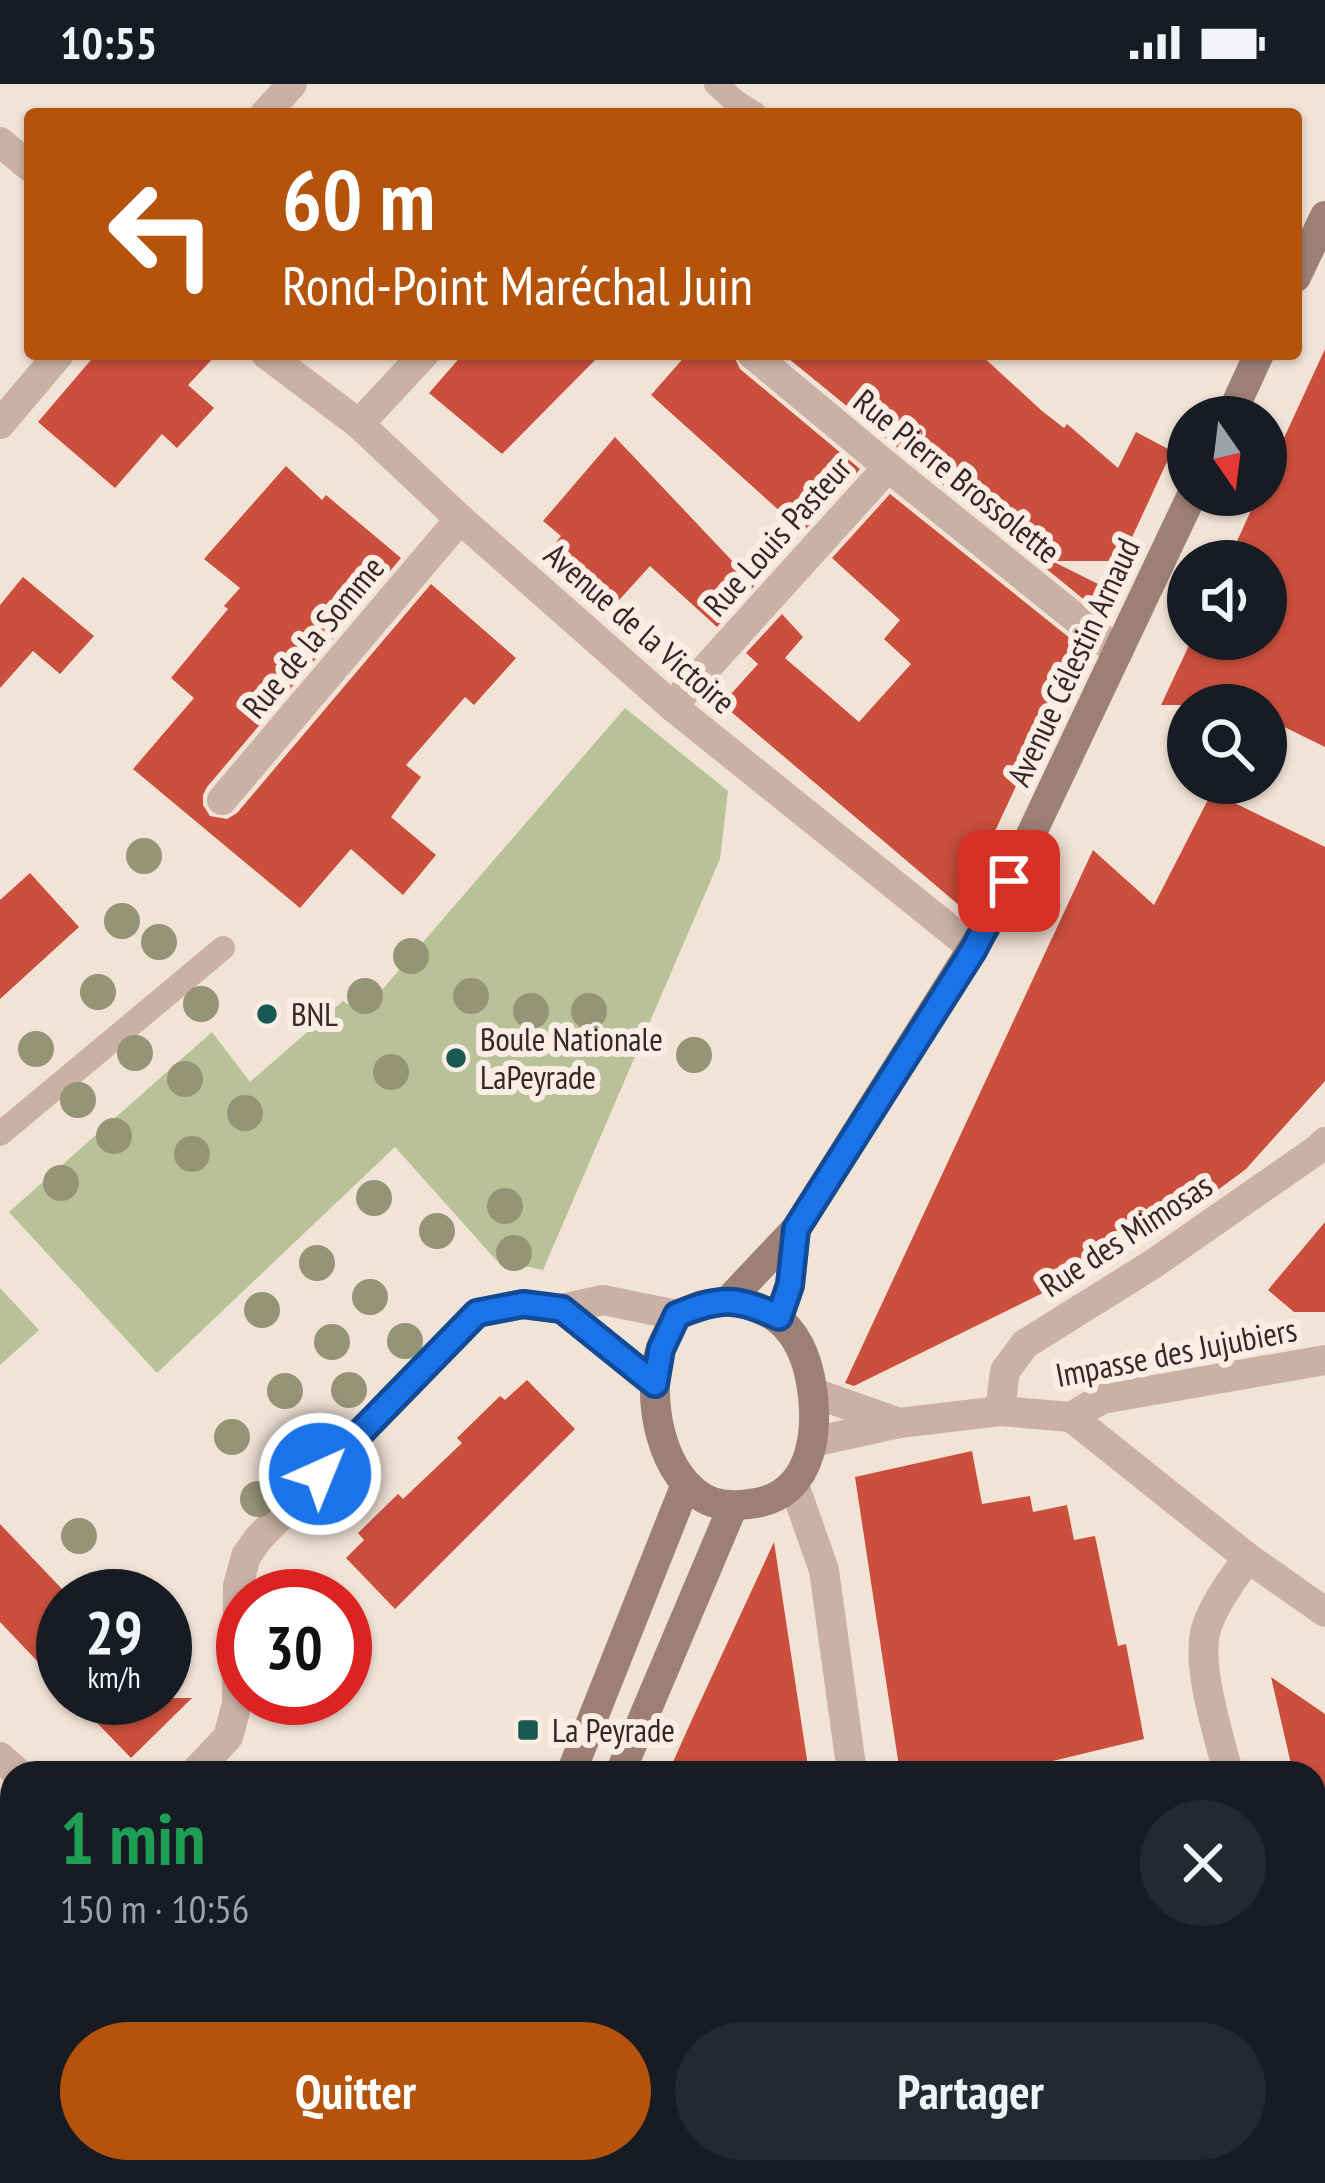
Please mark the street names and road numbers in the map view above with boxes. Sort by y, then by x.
street label: Rue Pierre Brossolette [845,379,1069,572]
street label: Rue Louis Pasteur [693,447,860,625]
street label: Avenue Célestin Arnaud [996,531,1149,793]
street label: Avenue de la Victoire [536,533,745,722]
street label: Rue de la Somme [232,547,393,727]
street label: Rue des Mimosas [1032,1163,1220,1306]
street label: Impasse des Jujubiers [1052,1307,1300,1396]

